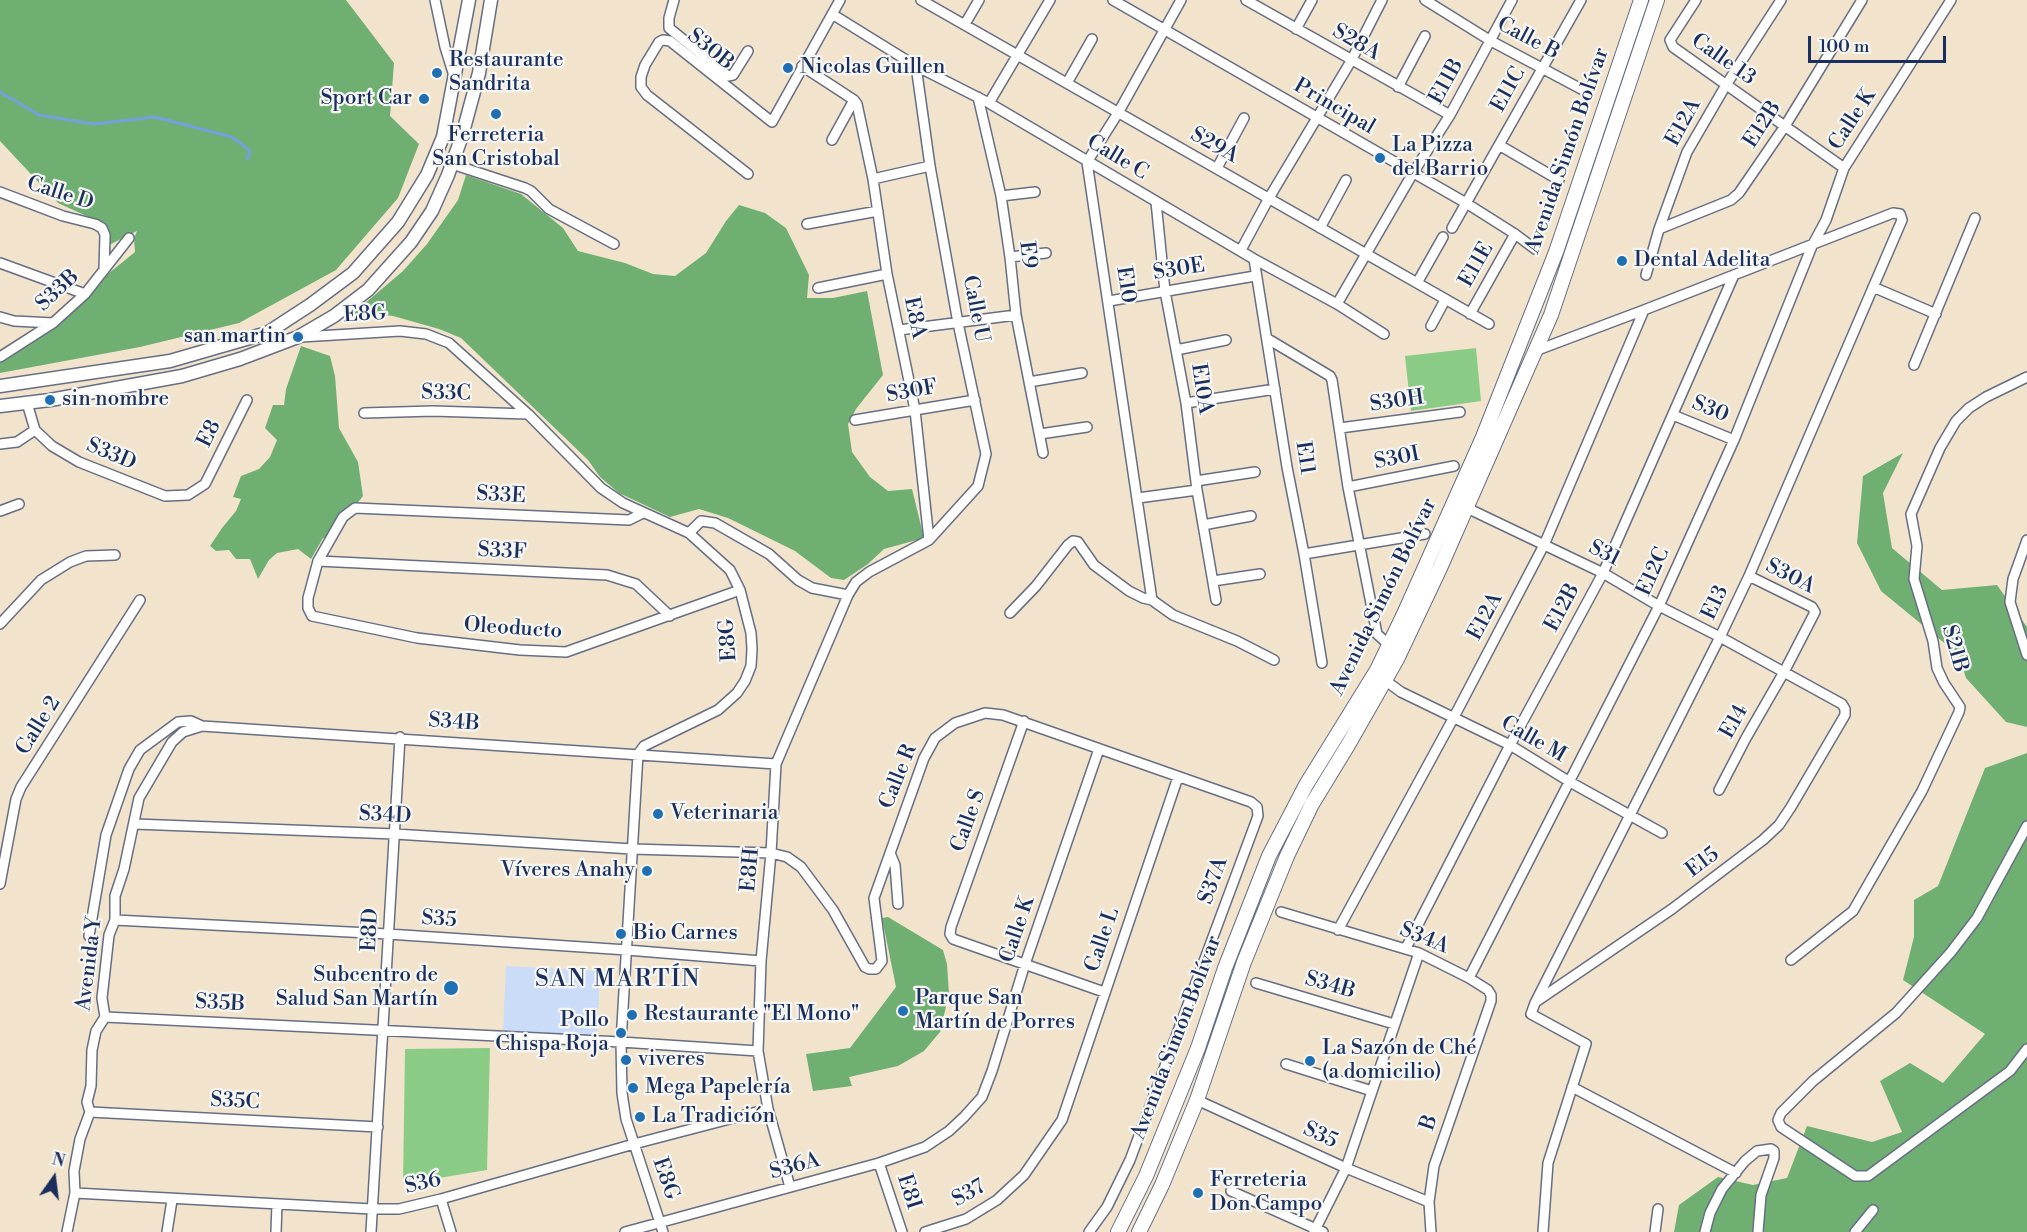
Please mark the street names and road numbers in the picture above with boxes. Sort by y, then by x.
street label: Calle B [1492,12,1564,66]
street label: S28A [1327,19,1385,67]
street label: S30B [682,24,738,76]
street label: Calle 13 [1686,29,1760,91]
street label: Avenida Simón Bolívar [1521,45,1615,257]
street label: E11B [1424,55,1470,109]
street label: E11C [1486,63,1532,117]
street label: Principal [1289,74,1379,140]
street label: Calle K [1824,85,1882,155]
street label: E12A [1661,95,1707,151]
street label: E12B [1739,97,1787,153]
street label: S29A [1186,123,1242,169]
street label: Calle C [1082,130,1152,186]
street label: Calle D [23,171,97,217]
street label: E11E [1454,238,1500,292]
street label: E9 [1013,240,1041,270]
street label: S30E [1151,253,1207,287]
street label: S33B [31,265,85,317]
street label: E10 [1110,265,1140,305]
street label: Calle U [956,273,994,345]
street label: E8A [897,295,931,341]
street label: E8G [343,301,387,329]
street label: E10A [1185,362,1217,416]
street label: S30F [885,375,939,409]
street label: S33C [421,381,471,407]
street label: S30H [1368,386,1426,418]
street label: S30 [1688,391,1732,429]
street label: E8 [193,416,227,452]
street label: S33D [82,433,140,477]
street label: E11 [1289,440,1319,476]
street label: S30I [1372,442,1422,476]
street label: S33E [476,482,526,510]
street label: Avenida Simón Bolívar [1325,494,1443,700]
street label: S31 [1584,535,1624,573]
street label: S33F [477,538,527,566]
street label: E12C [1632,544,1676,600]
street label: S30A [1761,554,1819,600]
street label: E12B [1540,580,1586,636]
street label: E13 [1697,582,1735,624]
street label: E12A [1463,589,1509,645]
street label: Oleoducto [463,613,563,645]
street label: E8G [715,618,743,662]
street label: S21B [1935,622,1973,676]
street label: Calle 2 [11,692,67,760]
street label: E14 [1715,700,1755,744]
street label: S34B [428,709,480,737]
street label: Calle M [1496,711,1570,769]
street label: Calle R [875,741,923,813]
street label: Calle S [946,786,992,856]
street label: S34D [358,802,412,830]
street label: E15 [1681,842,1725,884]
street label: E8H [737,847,765,893]
street label: S37A [1194,854,1234,908]
street label: Calle K [995,894,1041,966]
street label: Calle L [1080,905,1126,975]
street label: S35 [421,906,457,934]
street label: E8D [357,908,385,952]
street label: Avenida Y [72,916,108,1012]
street label: S34A [1396,918,1452,960]
street label: Avenida Simón Bolívar [1126,933,1228,1143]
street label: S34B [1302,967,1358,1005]
street label: S35B [194,990,246,1018]
street label: S35C [210,1088,260,1116]
street label: B [1416,1112,1444,1134]
street label: S35 [1299,1117,1341,1155]
street label: S36A [767,1148,823,1186]
street label: E8G [646,1155,684,1203]
street label: S36 [402,1168,444,1200]
street label: E8I [891,1171,925,1213]
street label: S37 [948,1175,990,1213]

